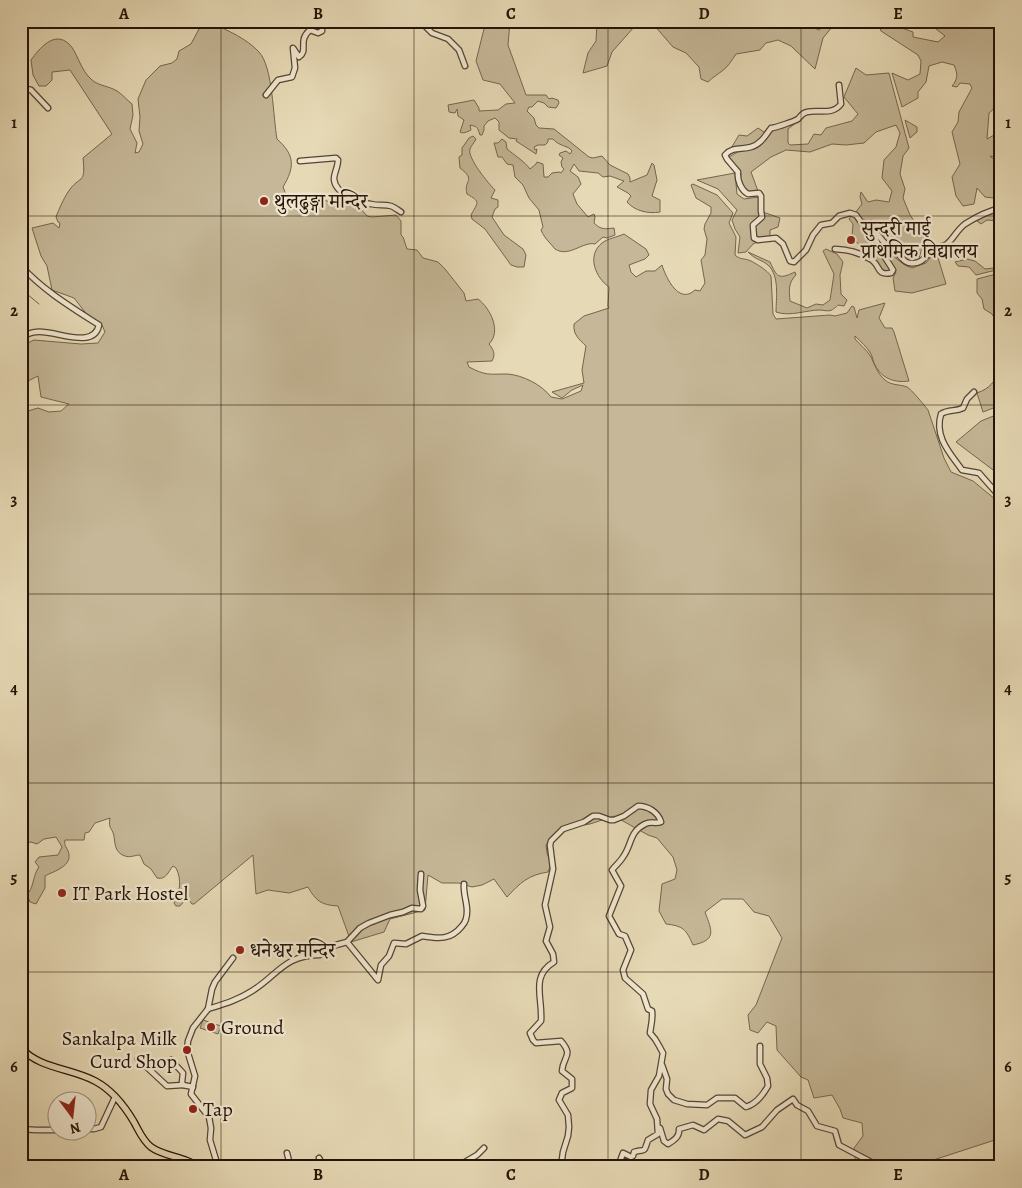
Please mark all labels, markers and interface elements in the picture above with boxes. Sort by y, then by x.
text: A [118,3,130,25]
text: B [313,3,323,25]
text: C [506,3,516,25]
text: D [698,3,710,25]
text: E [893,3,903,25]
text: 1 [11,112,17,134]
text: 1 [1005,112,1011,134]
place label: थुलढुङ्गा मन्दिर [274,188,369,215]
marker: थुलढुङ्गा मन्दिर [258,195,270,207]
place label: सुन्दरी माई प्राथमिक विद्यालय [860,215,978,265]
marker: सुन्दरी माई प्राथमिक विद्यालय [845,234,857,246]
text: 2 [10,300,18,322]
text: 2 [1004,300,1012,322]
text: 3 [11,489,18,511]
text: 3 [1005,489,1012,511]
text: 4 [10,678,18,700]
text: 4 [1004,678,1012,700]
text: 5 [11,867,18,889]
text: 5 [1005,867,1012,889]
place label: IT Park Hostel [72,880,188,907]
marker: IT Park Hostel [56,887,68,899]
place label: धनेश्वर मन्दिर [250,937,337,964]
marker: धनेश्वर मन्दिर [234,944,246,956]
place label: Ground [221,1014,284,1041]
marker: Ground [205,1021,217,1033]
place label: Sankalpa Milk Curd Shop [62,1025,177,1075]
marker: Sankalpa Milk Curd Shop [181,1044,193,1056]
text: 6 [10,1056,18,1078]
text: 6 [1004,1056,1012,1078]
north arrow [48,1090,98,1140]
place label: Tap [203,1096,233,1123]
marker: Tap [187,1103,199,1115]
text: N [68,1118,83,1139]
text: A [118,1164,130,1186]
text: B [313,1164,323,1186]
text: C [506,1164,516,1186]
text: D [698,1164,710,1186]
text: E [893,1164,903,1186]

